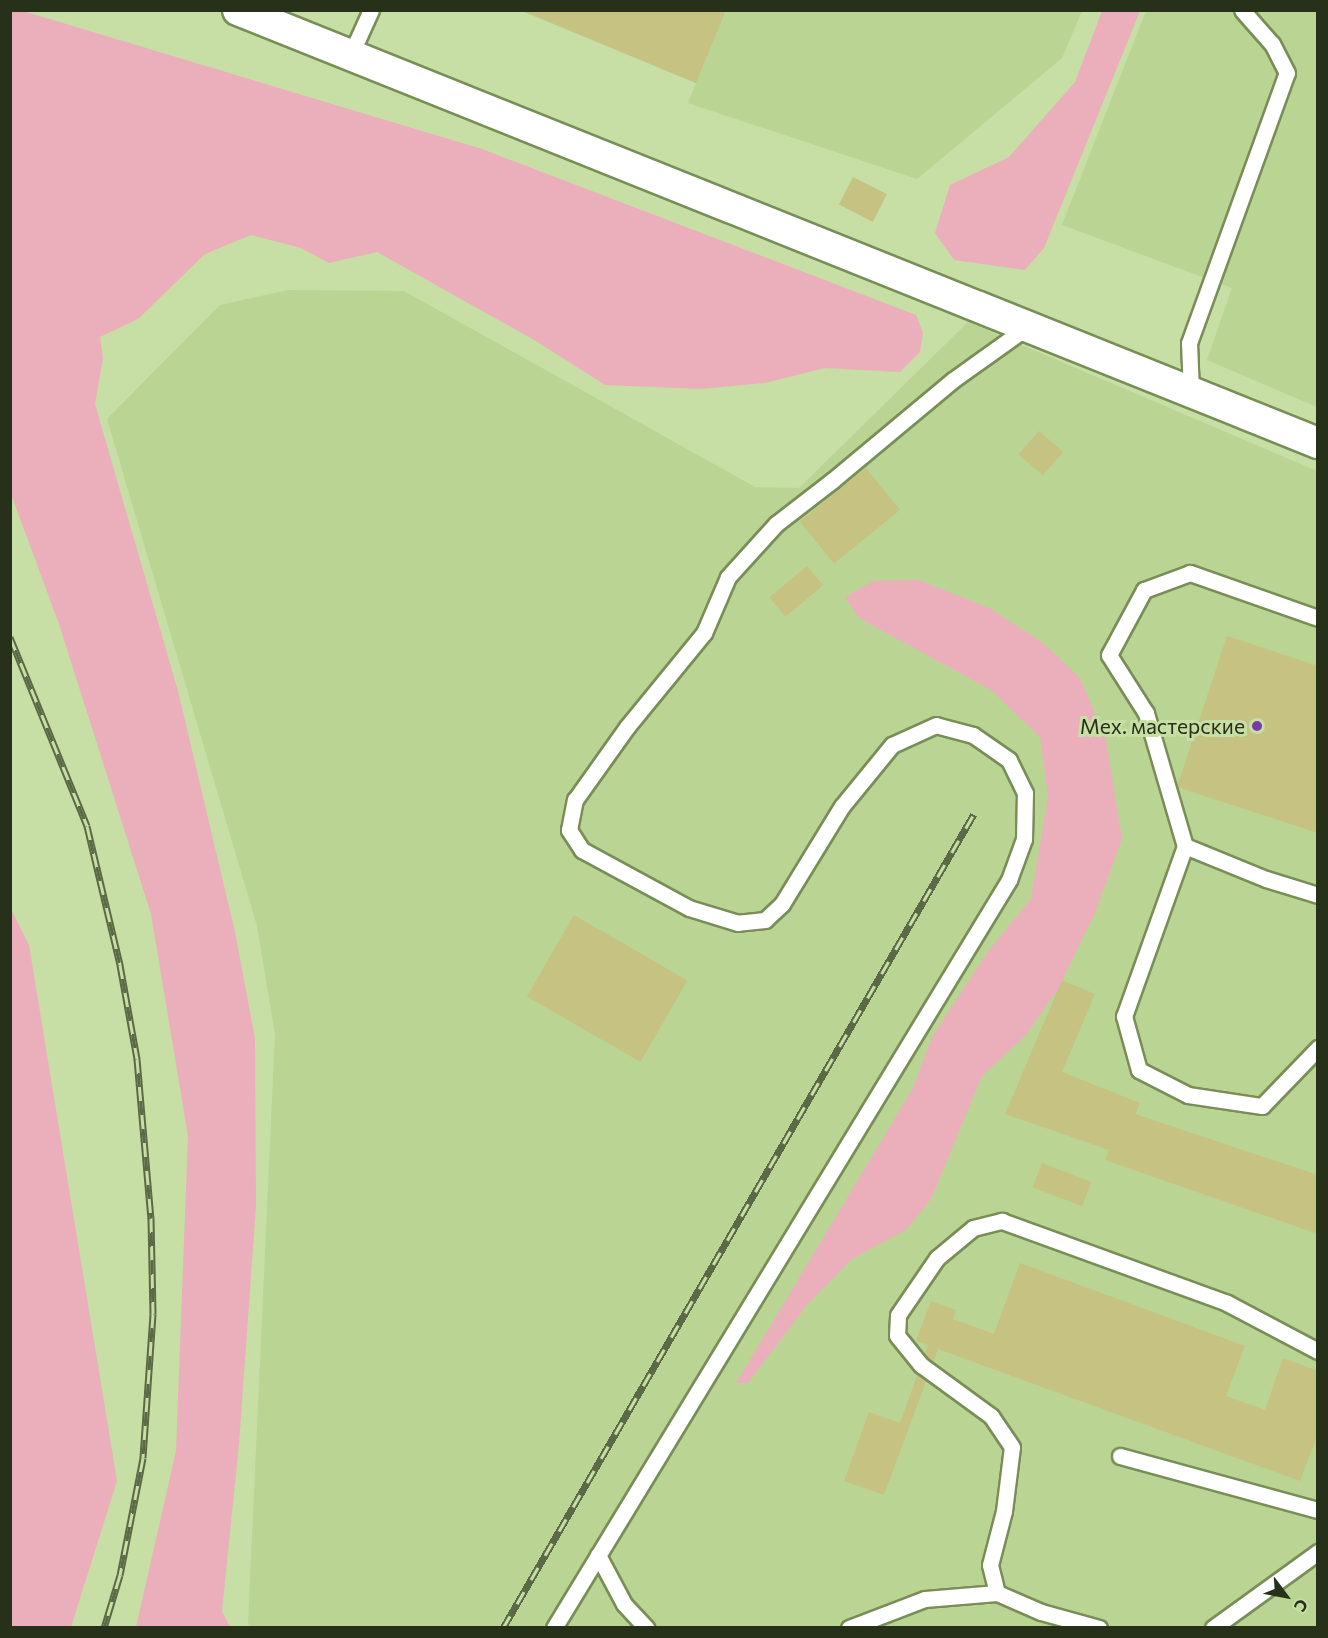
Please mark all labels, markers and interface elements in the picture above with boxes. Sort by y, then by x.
place label: Мех. мастерские [1080,713,1245,739]
marker: Мех. мастерские [1250,719,1264,733]
north arrow [1256,1566,1316,1626]
text: С [1291,1596,1313,1615]

